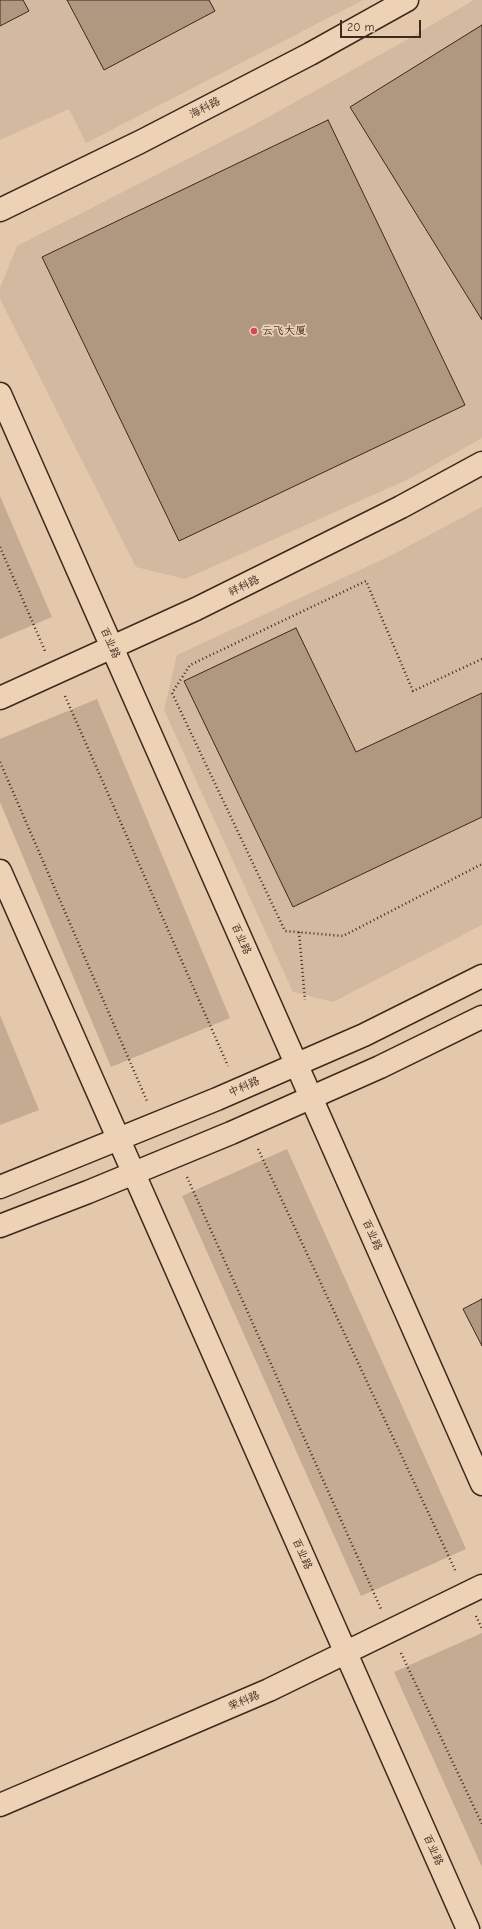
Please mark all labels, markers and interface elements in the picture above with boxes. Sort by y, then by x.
scale bar [342,12,423,38]
text: 20 m [347,20,375,34]
street label: 海科路 [187,95,223,121]
place label: 云飞大厦 [262,324,306,338]
marker: 云飞大厦 [249,326,259,336]
street label: 祥科路 [226,573,262,599]
street label: 百业路 [97,625,123,661]
street label: 百业路 [228,921,254,957]
street label: 中科路 [226,1074,262,1100]
street label: 百业路 [359,1217,385,1253]
street label: 百业路 [289,1536,315,1572]
street label: 荣科路 [226,1688,262,1714]
street label: 百业路 [420,1832,446,1868]

